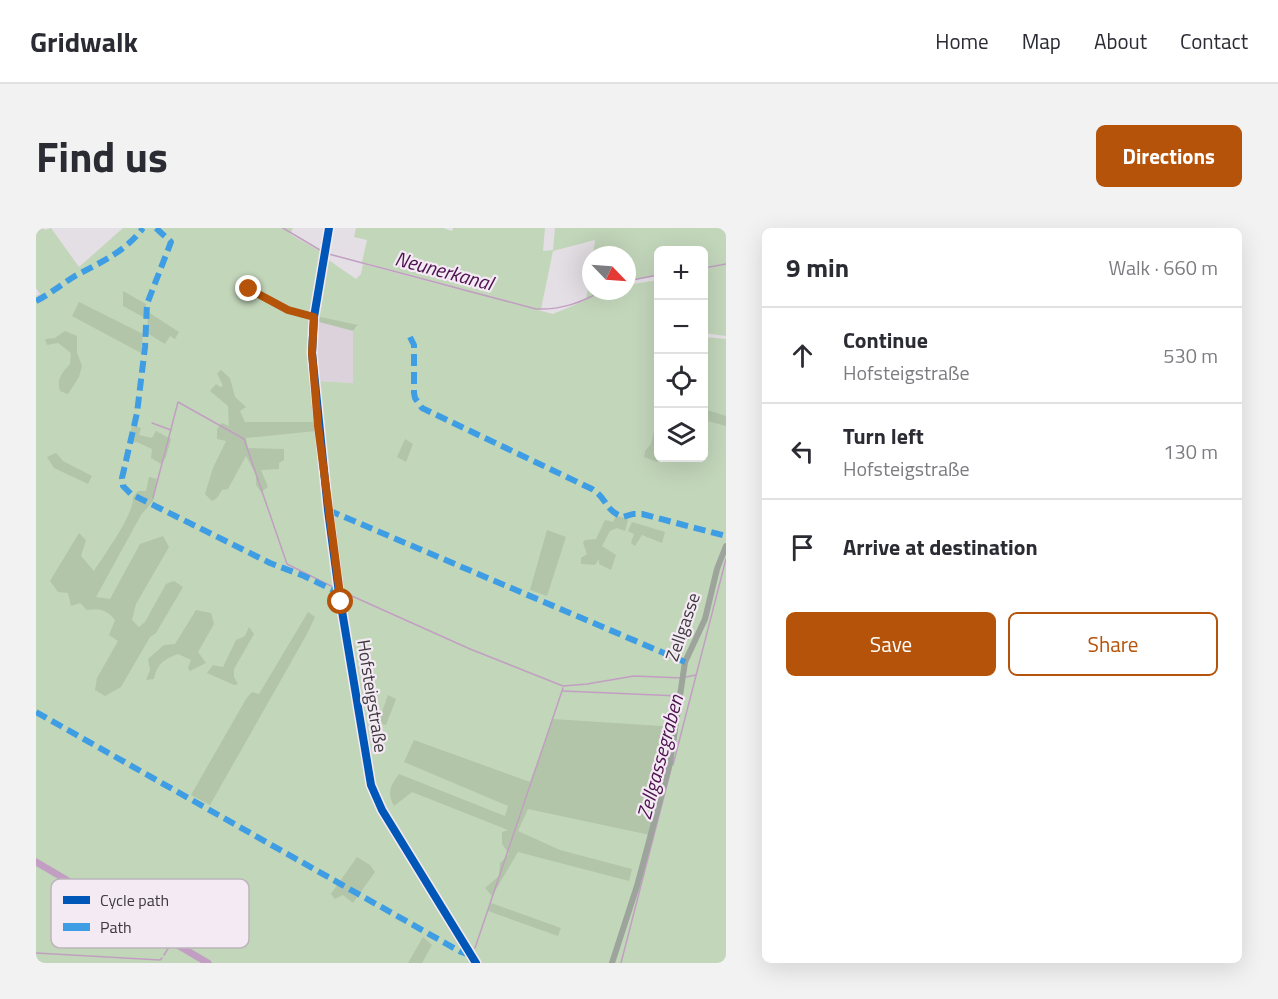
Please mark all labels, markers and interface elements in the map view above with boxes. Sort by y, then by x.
text: Gridwalk [30,20,138,63]
text: Home [935,25,989,57]
text: Map [1022,25,1061,57]
text: About [1094,25,1147,57]
text: Contact [1180,25,1248,57]
text: Find us [36,124,168,188]
button: Directions [1096,125,1242,187]
water label: Neunerkanal [392,243,499,299]
north arrow [582,246,636,300]
map controls [654,246,708,462]
button: + [654,246,708,300]
text: 9 min [786,248,849,287]
text: Walk · 660 m [1109,252,1218,283]
route end [235,275,261,301]
button: − [654,300,708,354]
text: Continue [843,323,928,357]
icon: ahead [786,339,819,372]
text: 530 m [1163,340,1218,371]
button: locate [654,354,708,408]
text: Hofsteigstraße [843,357,970,388]
button: layers [654,408,708,462]
text: Turn left [843,419,924,453]
icon: left [786,435,819,468]
text: 130 m [1163,436,1218,467]
text: Hofsteigstraße [843,453,970,484]
text: Arrive at destination [843,530,1038,564]
icon: arrive [786,531,819,564]
route start [327,588,353,614]
street label: Zellgasse [658,589,707,665]
button: Save [786,612,996,676]
button: Share [1008,612,1218,676]
street label: Hofsteigstraße [350,638,395,754]
water label: Zellgassegraben [628,690,691,823]
legend [51,879,249,948]
text: Cycle path [100,888,169,912]
text: Path [100,915,132,939]

